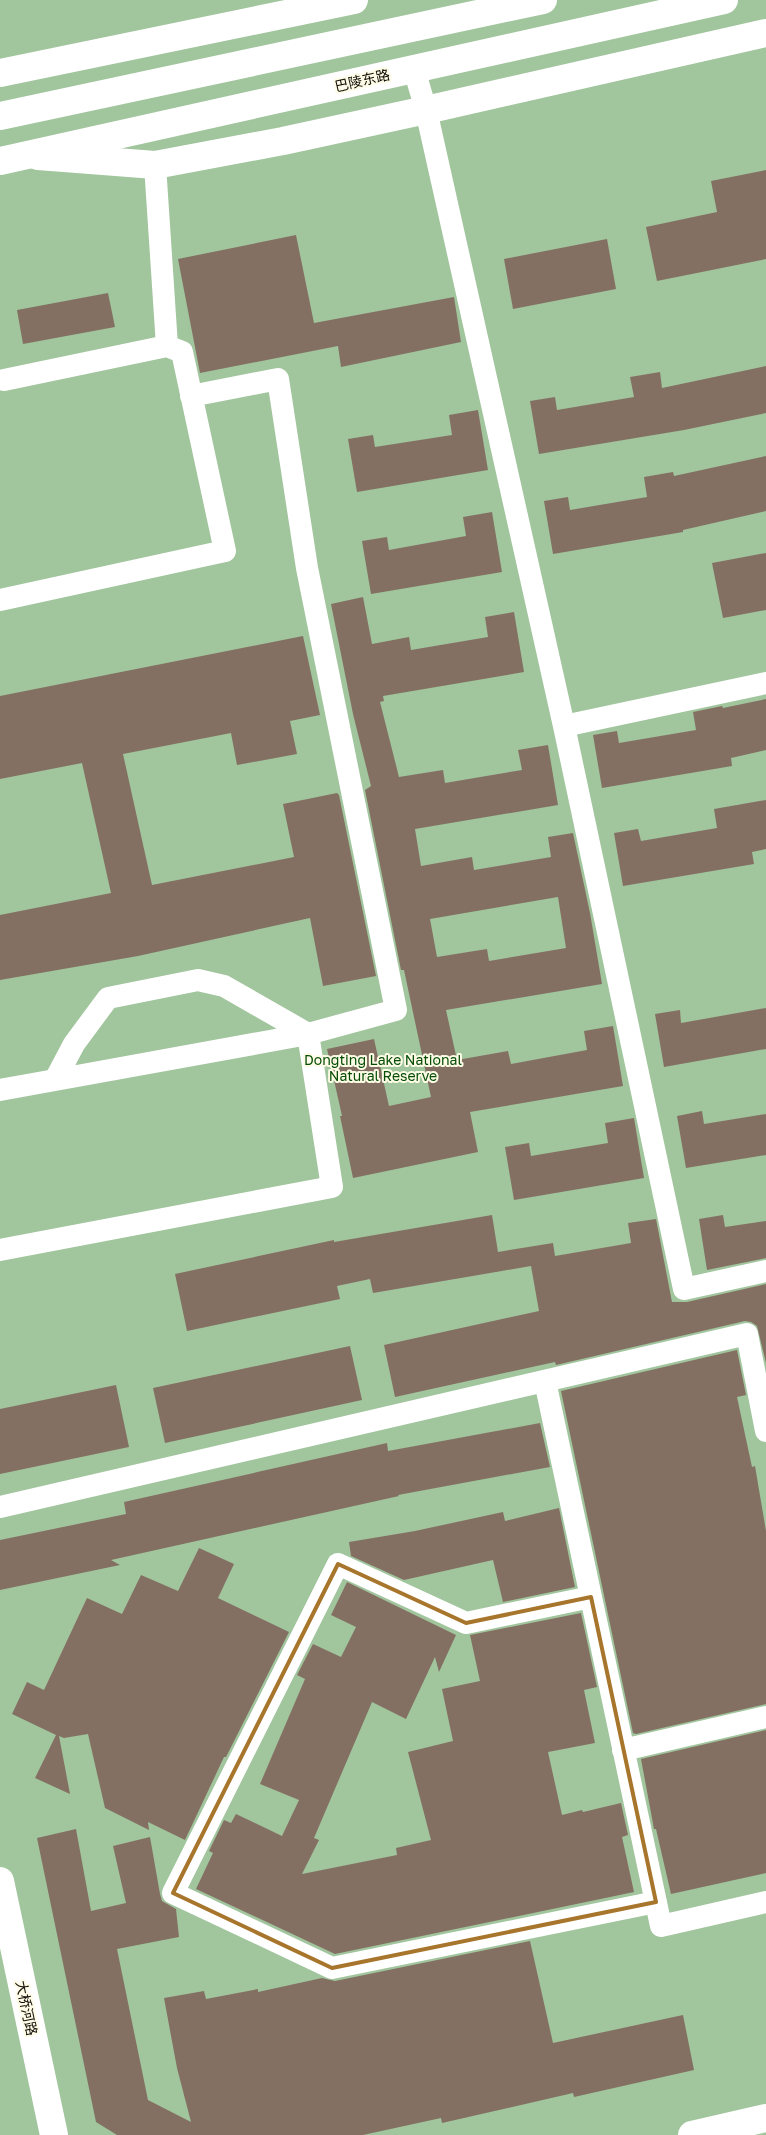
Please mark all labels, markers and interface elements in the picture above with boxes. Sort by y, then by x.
street label: 巴陵东路 [333,65,391,95]
park label: Dongting Lake National Natural Reserve [304,1051,462,1084]
street label: 大桥河路 [13,1979,41,2037]

